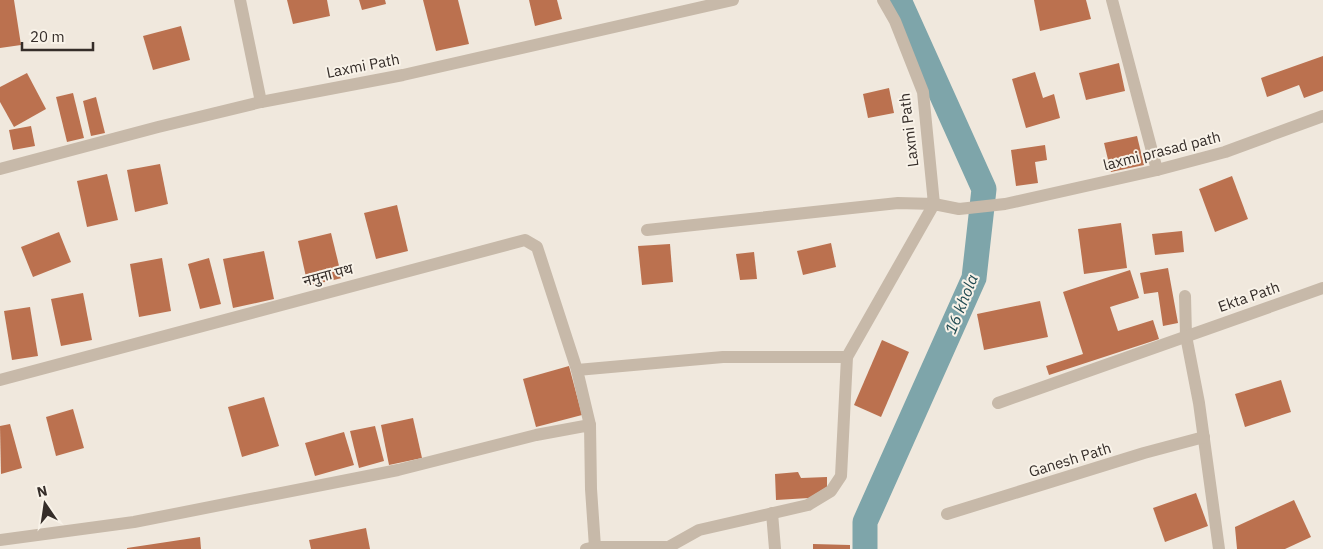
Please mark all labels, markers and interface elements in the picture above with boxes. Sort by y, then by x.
scale bar [22,20,94,52]
text: 20 m [30,27,65,46]
street label: Laxmi Path [325,49,401,82]
street label: Laxmi Path [895,92,922,168]
street label: laxmi prasad path [1101,127,1223,174]
street label: नमुना पथ [301,259,356,291]
water label: 16 khola [940,271,982,337]
street label: Ekta Path [1215,277,1282,316]
street label: Ganesh Path [1026,438,1113,481]
north arrow [20,479,70,529]
text: N [35,481,49,501]

